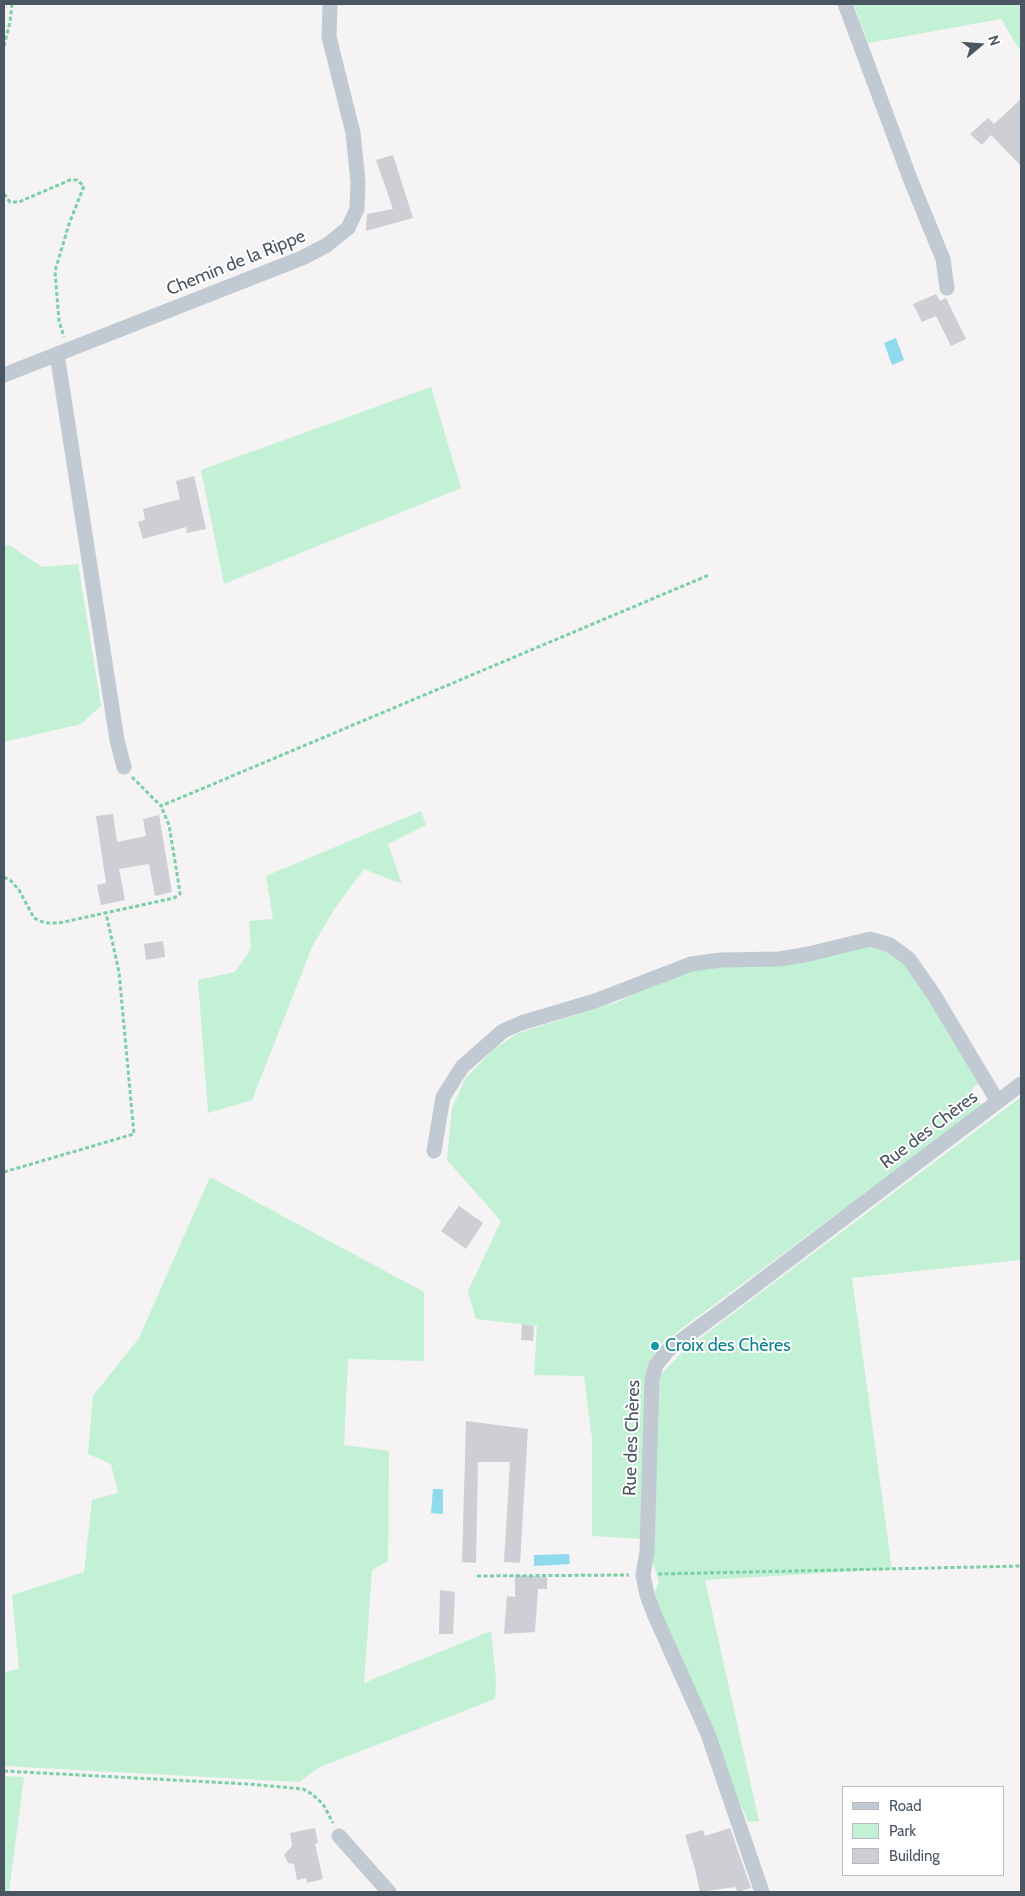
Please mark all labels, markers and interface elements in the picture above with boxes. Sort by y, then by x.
north arrow [955,20,1005,70]
text: N [984,33,1004,48]
street label: Chemin de la Rippe [163,225,309,301]
street label: Rue des Chères [876,1086,982,1174]
place label: Croix des Chères [665,1335,791,1357]
marker: Croix des Chères [649,1340,661,1352]
street label: Rue des Chères [619,1380,645,1496]
legend [842,1786,1005,1876]
text: Road [889,1797,922,1815]
text: Park [889,1822,916,1840]
text: Building [889,1847,940,1865]

